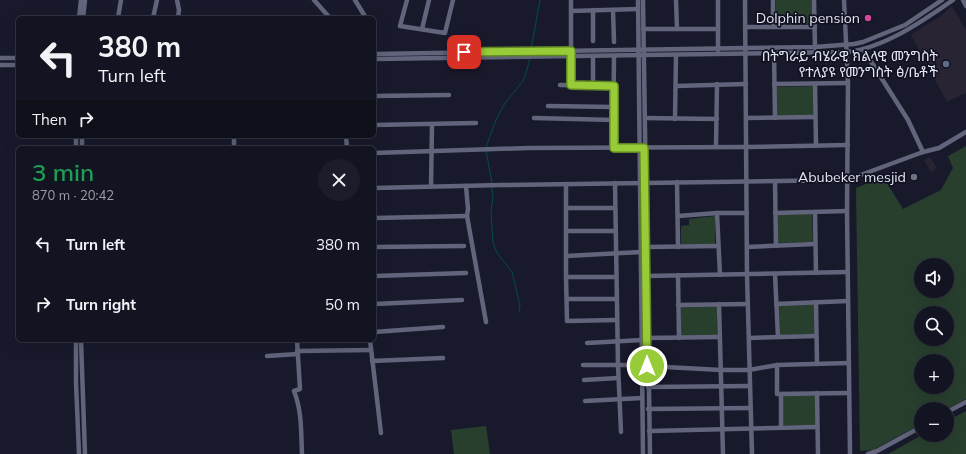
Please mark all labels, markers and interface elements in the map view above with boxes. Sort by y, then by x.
place label: Dolphin pension [756,9,860,27]
marker: Dolphin pension [863,13,873,23]
text: 380 m [98,29,181,64]
icon: left [32,32,84,84]
pin [447,35,481,69]
icon: arrive [453,41,475,63]
place label: በትግራይ ብሄራዊ ክልላዊ መንግስት የተለያዩ የመንግስት ፅ/ቤቶች [762,47,939,81]
marker: በትግራይ ብሄራዊ ክልላዊ መንግስት የተለያዩ የመንግስት ፅ/ቤቶች [941,59,951,69]
text: Turn left [98,64,166,87]
icon: right [75,108,97,130]
text: Then [32,110,67,129]
text: 3 min [32,157,94,187]
button: close [318,159,360,201]
place label: Abubeker mesjid [798,168,906,186]
marker: Abubeker mesjid [909,172,919,182]
text: 870 m · 20:42 [32,187,114,203]
icon: left [32,233,54,255]
text: Turn left [66,235,125,254]
text: 380 m [316,235,360,254]
map controls [914,258,954,442]
button: sound [914,258,954,298]
icon: right [32,293,54,315]
text: Turn right [66,295,136,314]
text: 50 m [325,295,360,314]
button: search [914,306,954,346]
position arrow [626,345,668,387]
button: + [914,354,954,394]
button: − [914,402,954,442]

